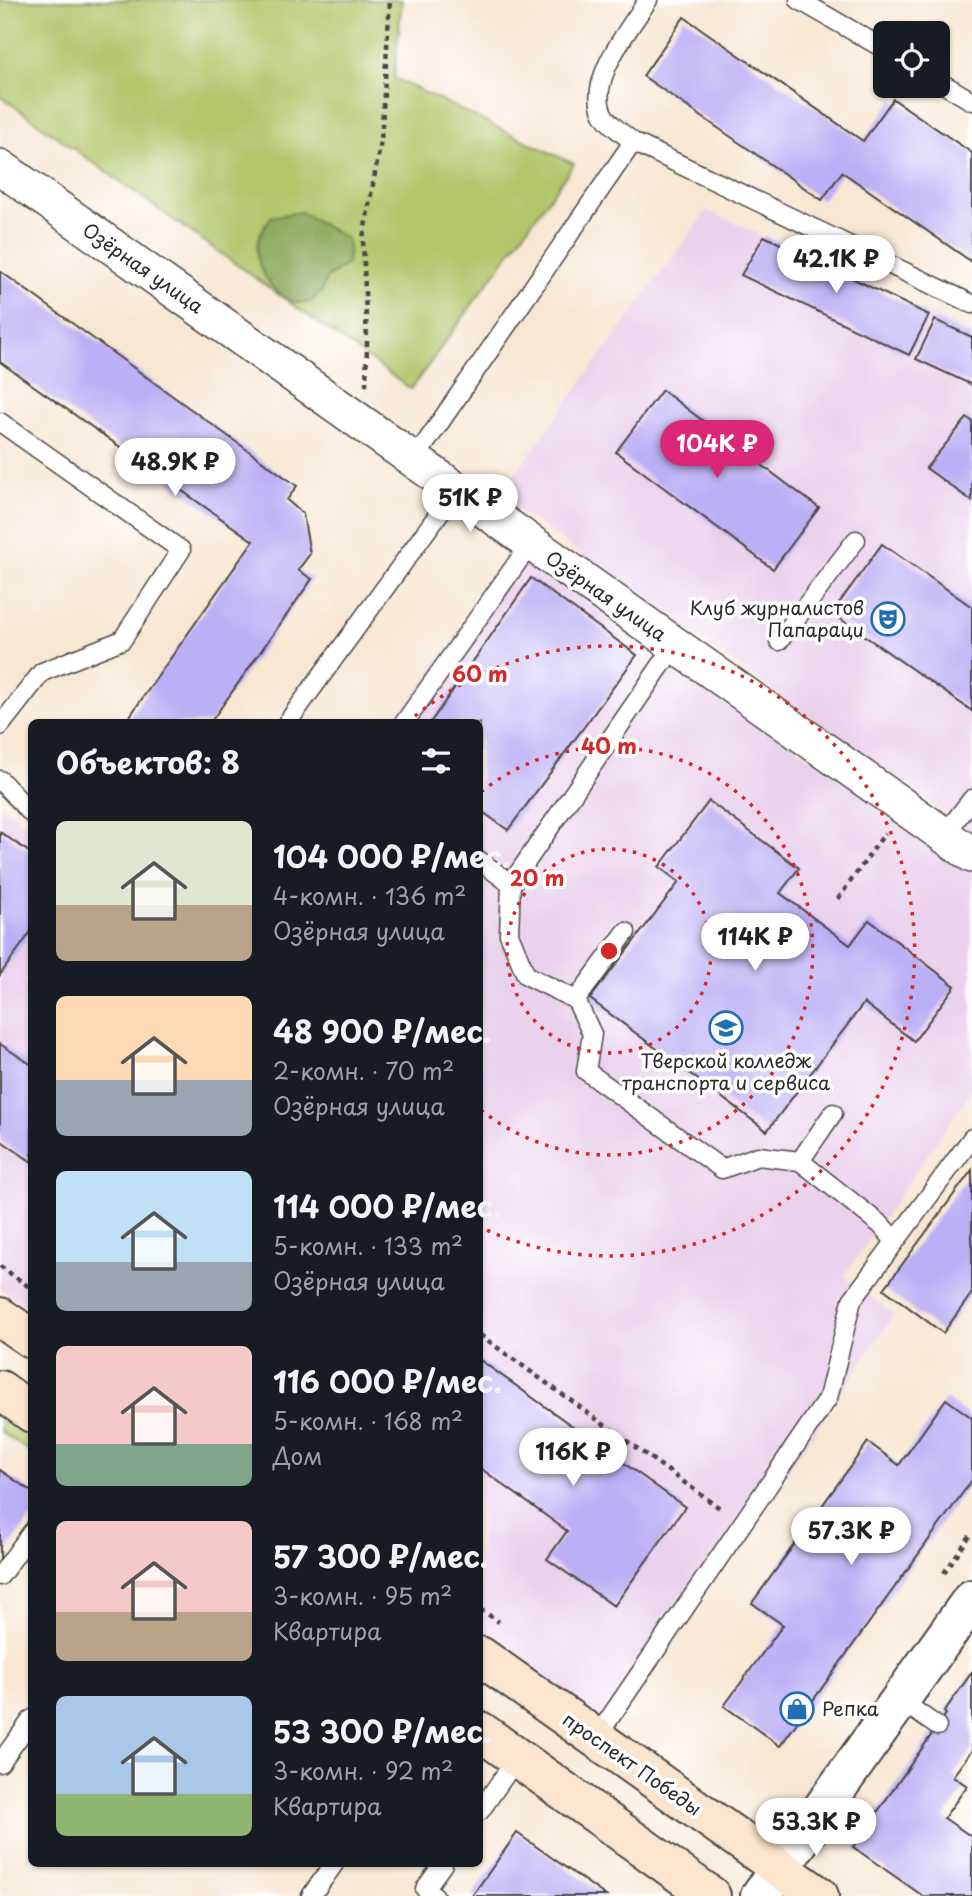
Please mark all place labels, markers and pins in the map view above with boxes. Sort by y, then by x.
pin: 42.1K ₽ [771,236,901,295]
pin: 104K ₽ [660,420,774,480]
pin: 48.9K ₽ [110,438,240,498]
pin: 51K ₽ [421,475,519,534]
place label: Клуб журналистов Папараци [690,593,864,643]
theatre icon: Клуб журналистов Папараци [869,600,907,638]
pin: 114K ₽ [698,914,812,973]
centre of rings [597,939,621,963]
school or university icon: Тверской колледж транспорта и сервиса [707,1009,745,1047]
place label: Тверской колледж транспорта и сервиса [622,1046,830,1096]
pin: 116K ₽ [516,1428,630,1488]
pin: 57.3K ₽ [786,1508,916,1567]
shop icon: Репка [778,1690,816,1728]
place label: Репка [822,1694,879,1722]
pin: 53.3K ₽ [751,1798,881,1858]

